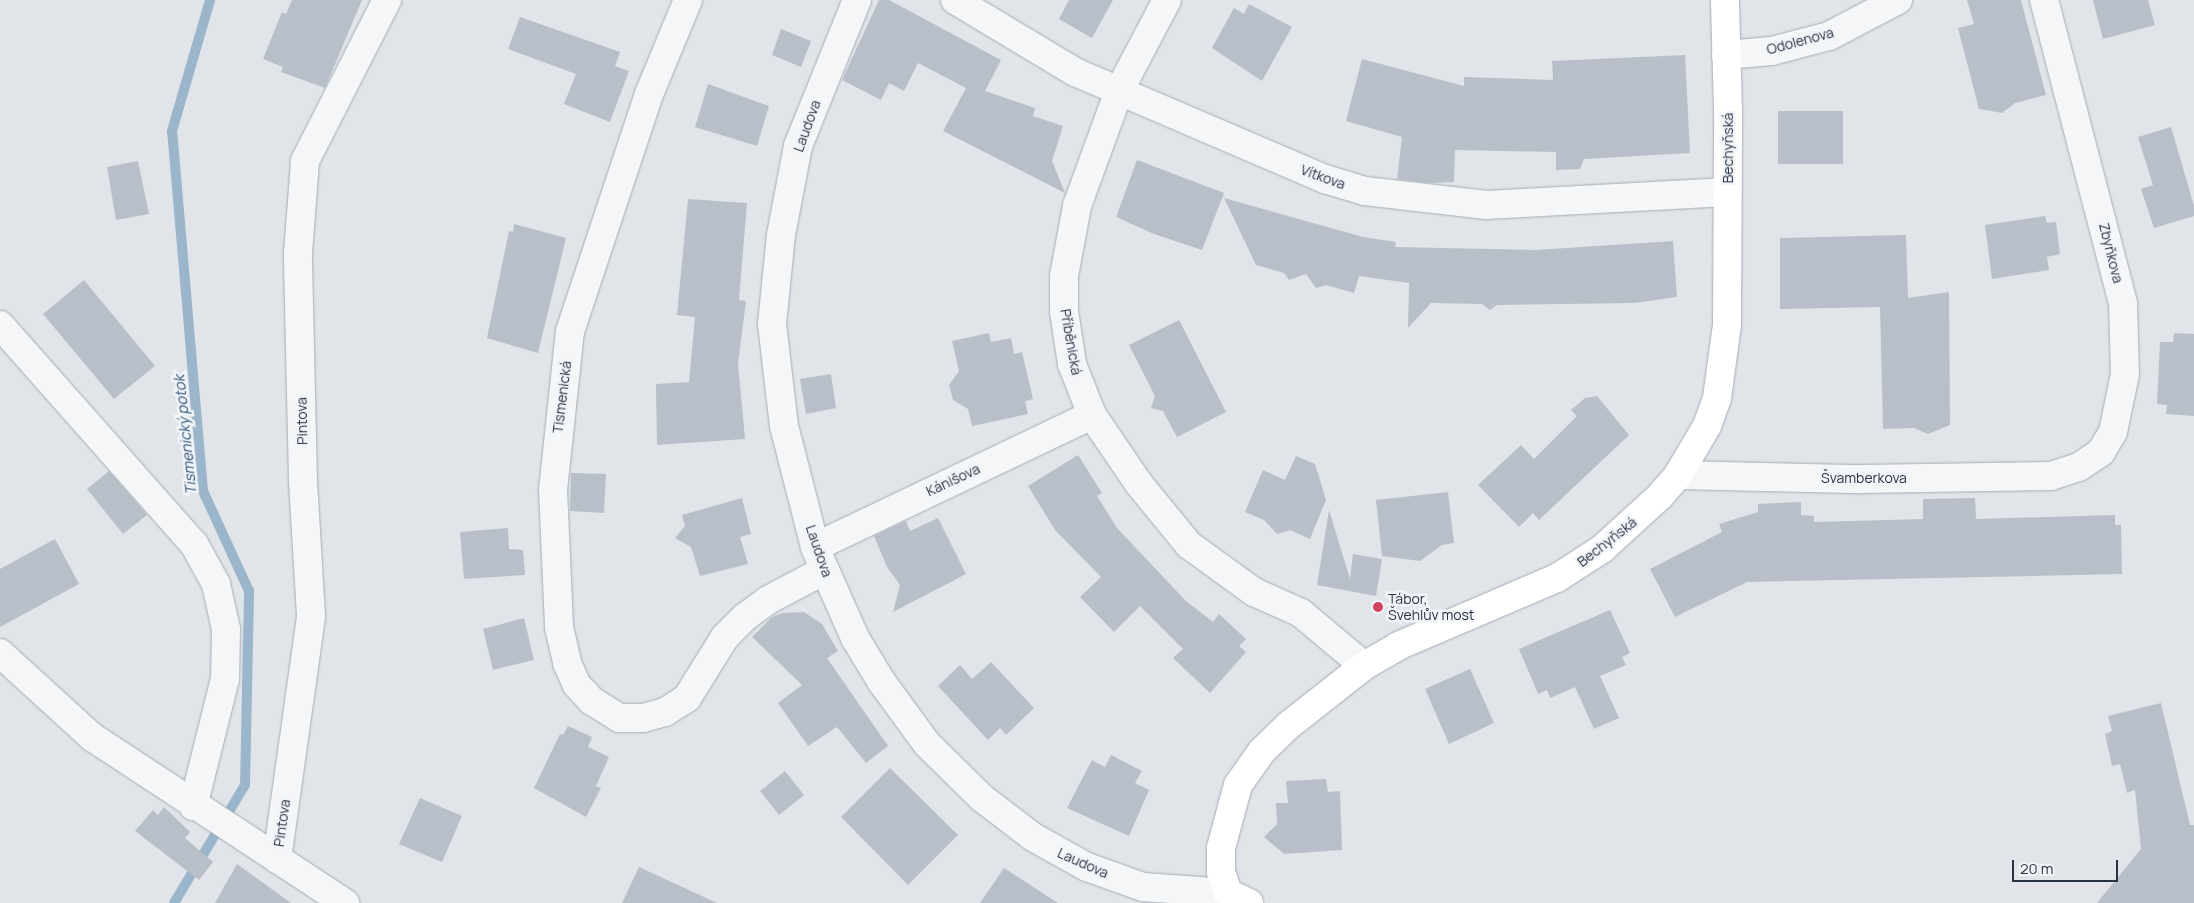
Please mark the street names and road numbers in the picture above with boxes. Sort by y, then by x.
street label: Odolenova [1765,24,1835,58]
street label: Laudova [790,98,824,154]
street label: Bechyňská [1720,113,1736,183]
street label: Vítkova [1298,161,1348,193]
street label: Zbyňkova [2095,221,2127,285]
street label: Příběnická [1057,308,1085,376]
street label: Tismenická [549,360,575,434]
street label: Pintova [293,397,311,445]
street label: Kánišova [923,460,983,500]
street label: Švamberkova [1821,470,1907,486]
street label: Bechyňská [1574,514,1640,570]
street label: Laudova [802,523,836,579]
street label: Pintova [270,798,294,848]
street label: Laudova [1055,844,1111,882]

